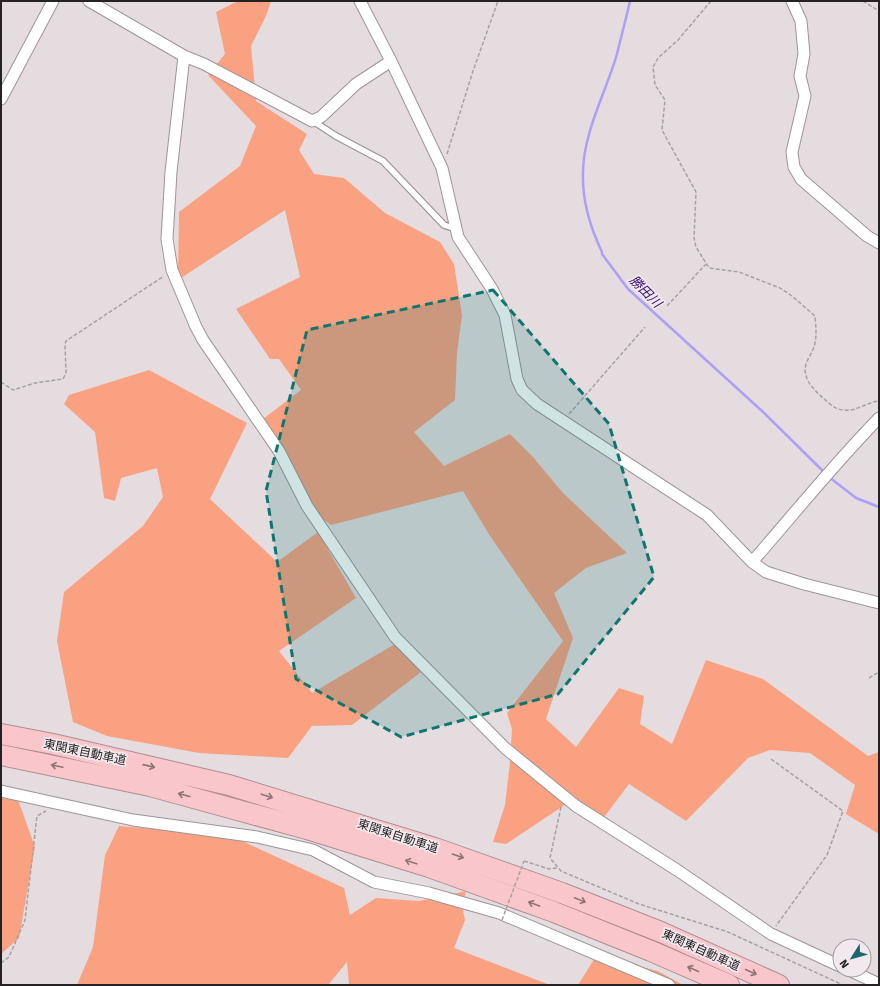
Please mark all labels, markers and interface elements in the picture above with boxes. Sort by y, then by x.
water label: 勝田川 [627,272,666,312]
street label: 東関東自動車道 [42,736,128,768]
one-way arrow [51,762,64,770]
one-way arrow [142,762,155,770]
one-way arrow [177,791,190,798]
one-way arrow [260,793,273,800]
street label: 東関東自動車道 [356,816,440,856]
one-way arrow [451,852,463,860]
one-way arrow [406,857,418,865]
one-way arrow [573,897,585,904]
one-way arrow [528,900,540,908]
street label: 東関東自動車道 [660,927,742,973]
north arrow [832,938,872,978]
text: N [837,957,852,971]
one-way arrow [688,965,700,973]
one-way arrow [745,969,757,976]

